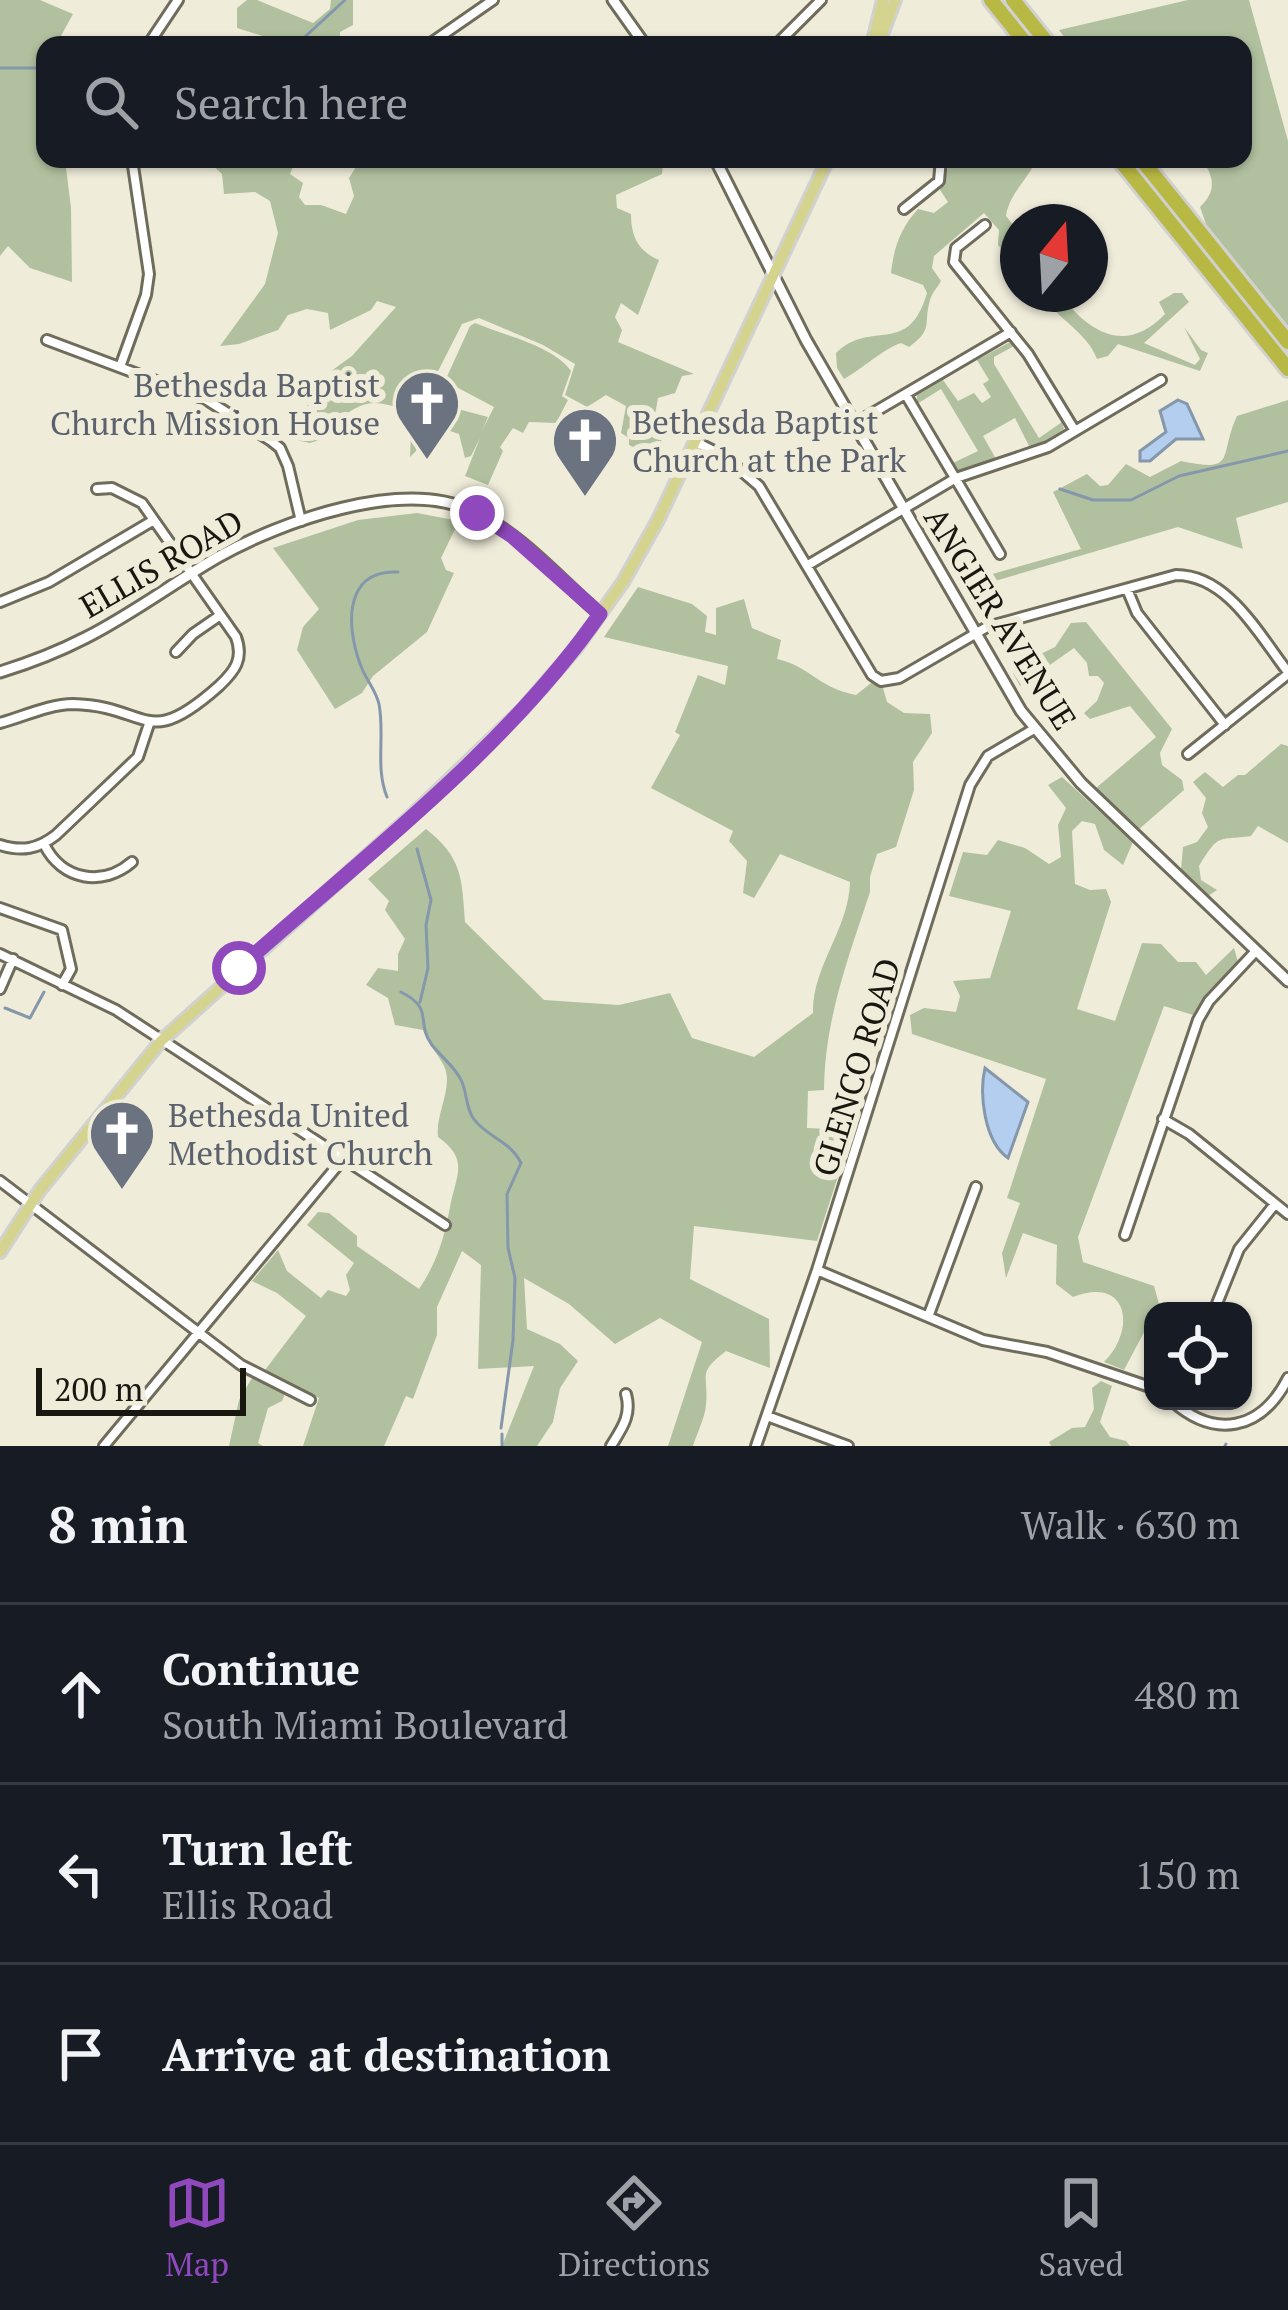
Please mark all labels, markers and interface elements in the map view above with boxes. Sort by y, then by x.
search box [36,36,1252,168]
icon: search [78,69,144,135]
text: Search here [174,72,408,132]
north arrow [1000,204,1108,312]
place label: Bethesda Baptist Church Mission House [50,363,380,444]
church icon: Bethesda Baptist Church Mission House [392,368,462,462]
place label: Bethesda Baptist Church at the Park [632,400,907,481]
church icon: Bethesda Baptist Church at the Park [550,405,620,499]
route end [450,486,504,540]
street label: ANGIER AVENUE [915,498,1087,738]
street label: ELLIS ROAD [72,499,250,627]
route start [212,941,266,995]
street label: GLENCO ROAD [802,953,910,1181]
place label: Bethesda United Methodist Church [168,1093,433,1174]
church icon: Bethesda United Methodist Church [87,1098,157,1192]
map controls [1144,1302,1252,1410]
button: locate [1144,1302,1252,1410]
scale bar [36,1362,246,1415]
text: 200 m [54,1367,143,1410]
text: 8 min [48,1490,188,1558]
text: Walk · 630 m [1021,1498,1240,1550]
text: Continue [162,1638,360,1698]
icon: ahead [48,1661,114,1727]
text: 480 m [1135,1668,1240,1720]
text: South Miami Boulevard [162,1698,569,1750]
text: Turn left [162,1818,353,1878]
icon: left [48,1841,114,1907]
text: 150 m [1135,1848,1240,1900]
text: Ellis Road [162,1878,333,1930]
icon: arrive [48,2021,114,2087]
text: Arrive at destination [162,2024,611,2084]
tab: Map [164,2170,230,2285]
tab: Directions [558,2170,710,2285]
tab: Saved [1039,2170,1124,2285]

